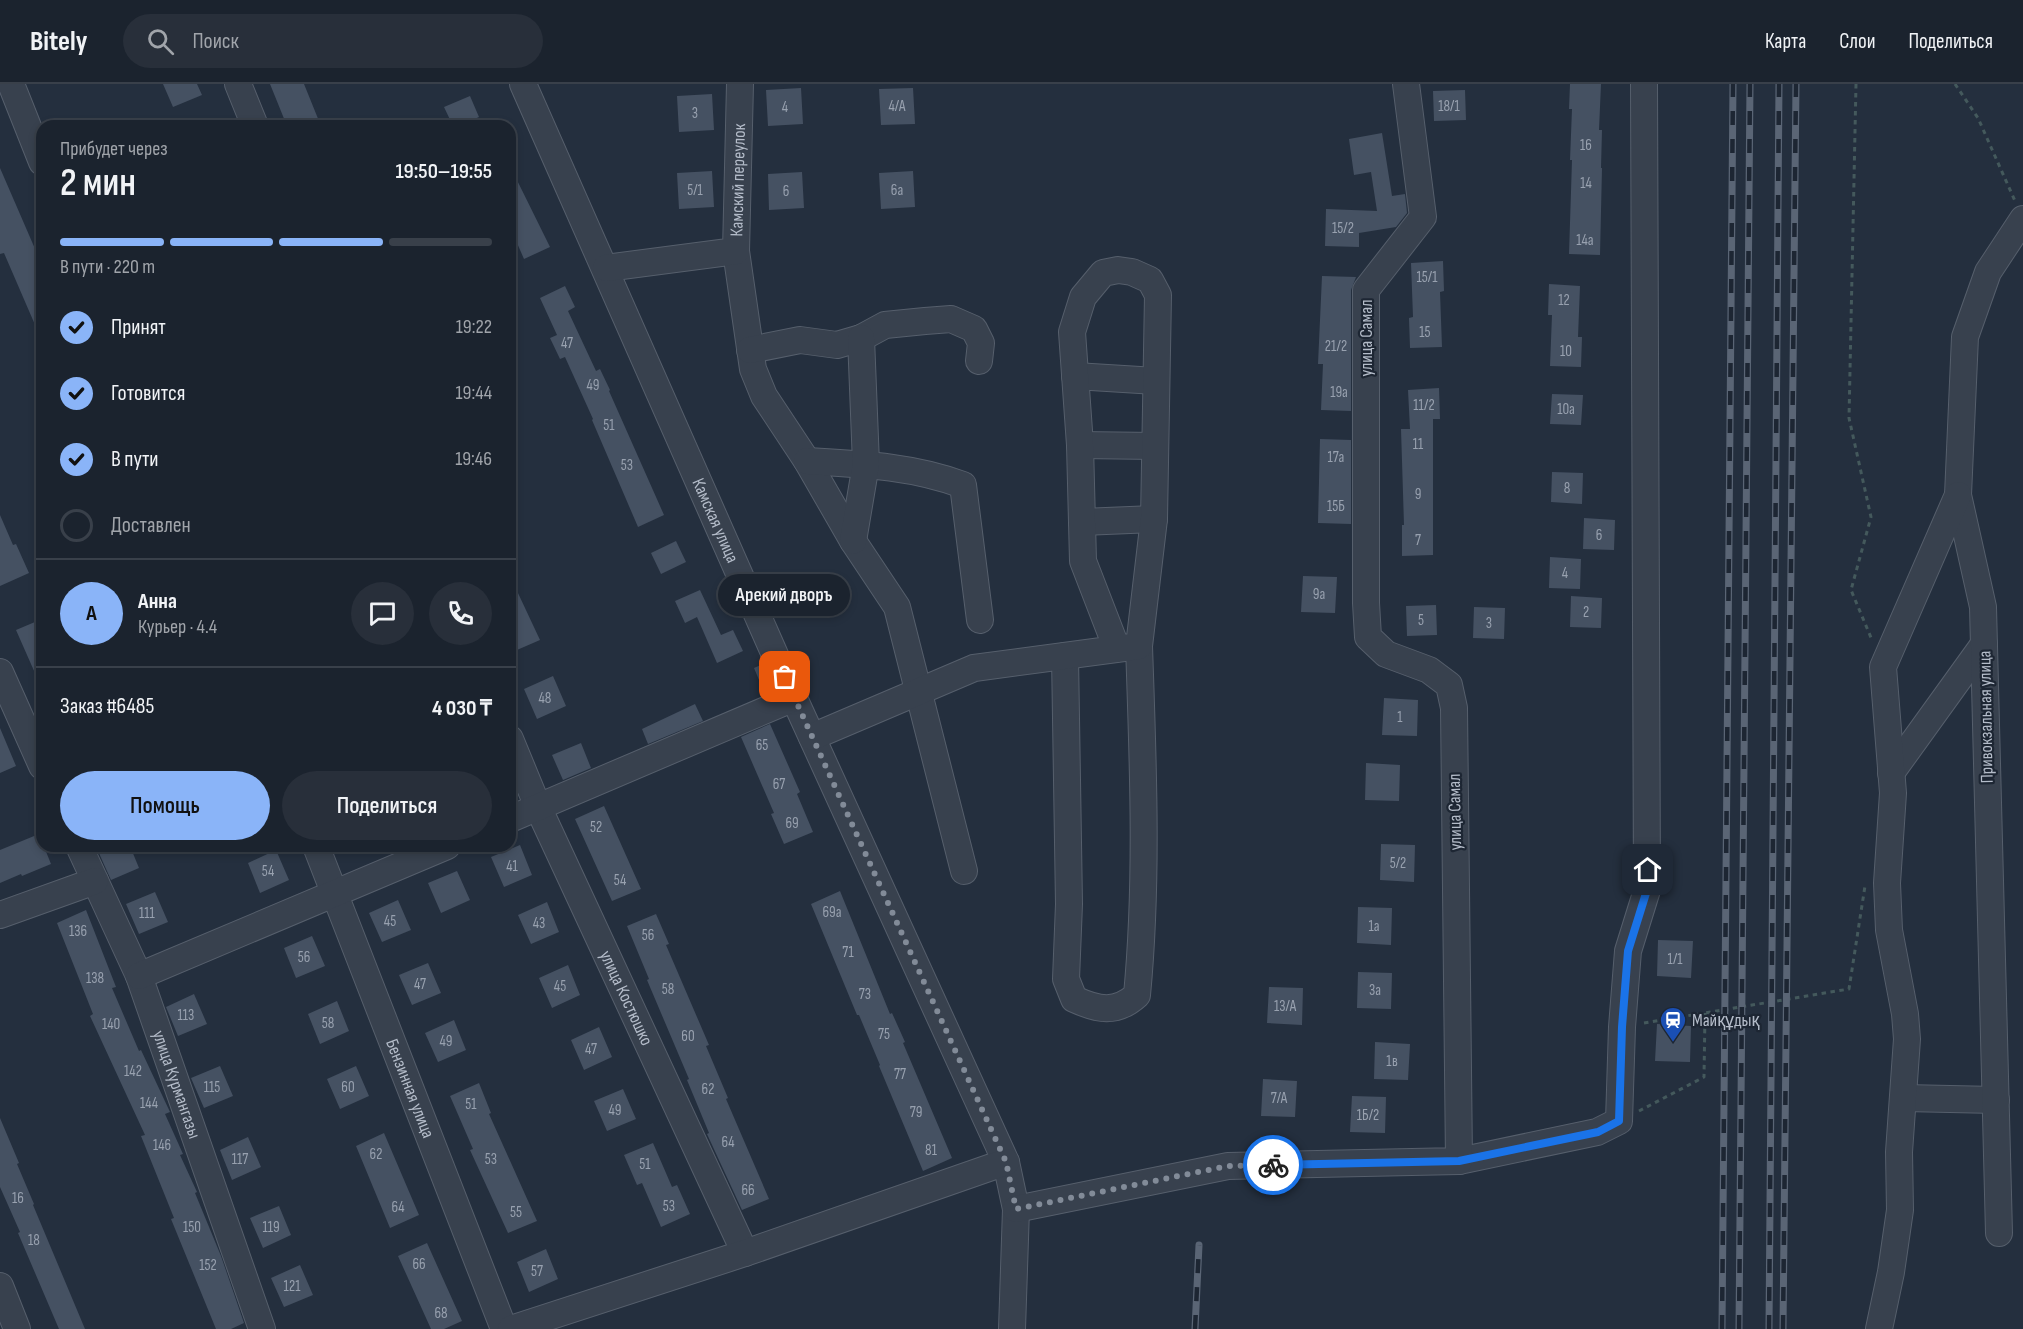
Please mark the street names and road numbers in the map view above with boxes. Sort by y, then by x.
street label: Камский переулок [726,123,750,237]
street label: улица Самал [1356,300,1377,376]
street label: Камская улица [688,475,743,566]
street label: Привокзальная улица [1974,650,1998,784]
street label: улица Самал [1444,773,1466,851]
street label: улица Костюшко [596,947,658,1049]
street label: улица Курмангазы [148,1028,205,1141]
street label: Бензинная улица [382,1036,439,1141]

